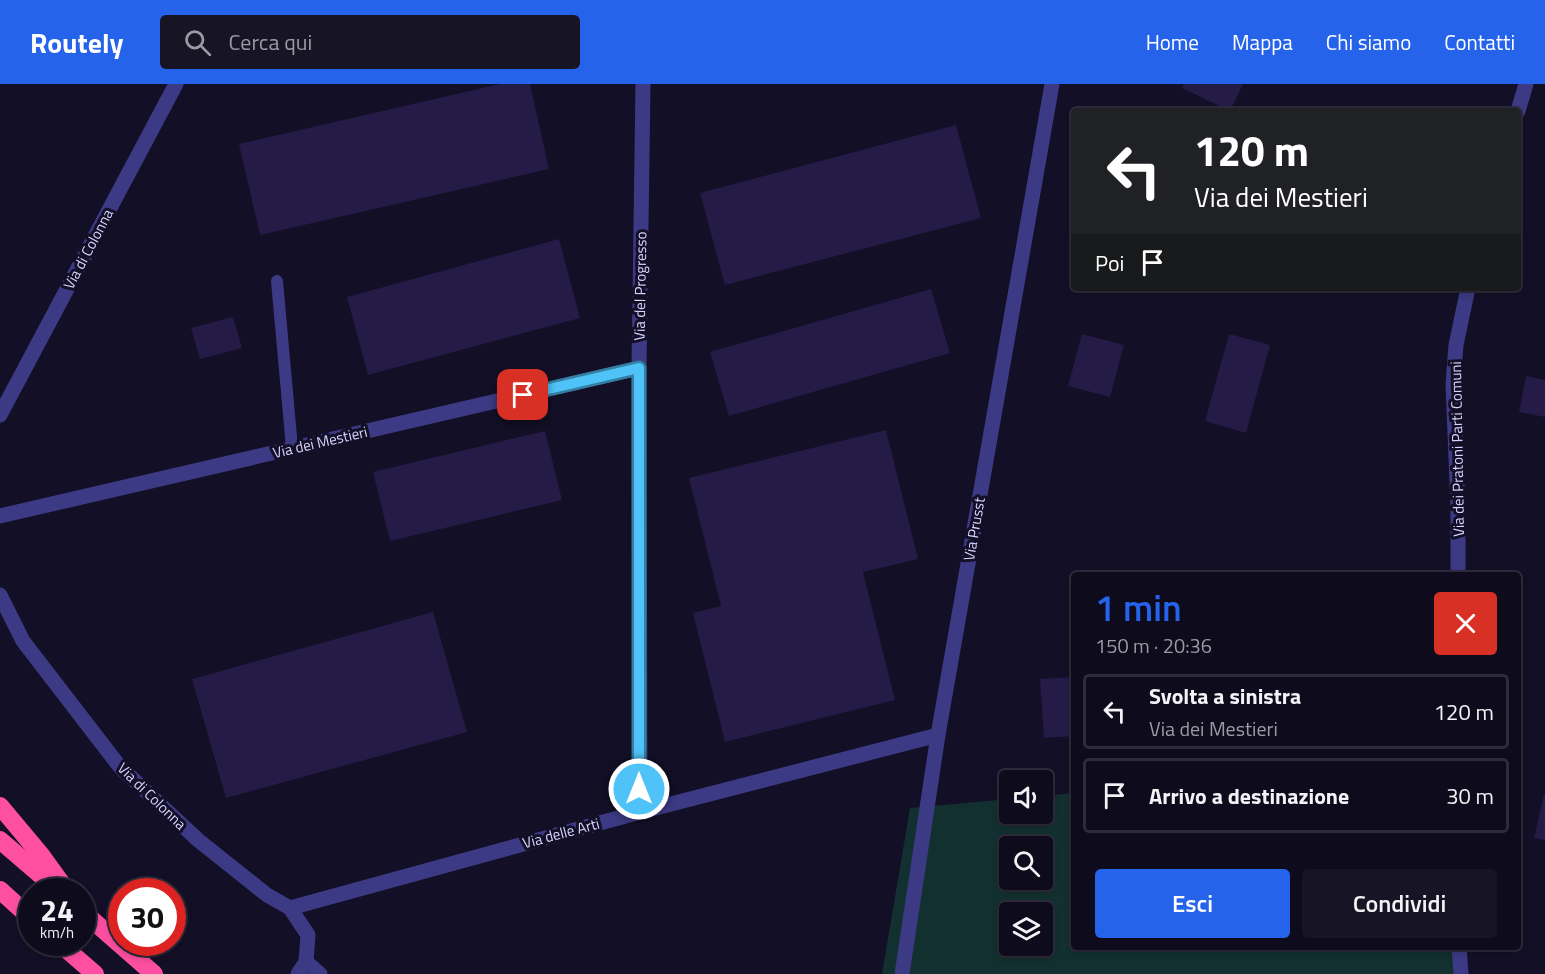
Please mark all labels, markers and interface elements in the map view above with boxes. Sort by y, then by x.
search box [160,15,580,69]
text: Routely [30,21,124,64]
text: Cerca qui [229,25,312,59]
icon: search [181,26,214,59]
text: Home [1146,26,1199,58]
text: Mappa [1232,26,1293,58]
text: Chi siamo [1326,26,1411,58]
text: Contatti [1444,26,1515,58]
text: 120 m [1194,118,1309,182]
icon: left [1095,132,1173,210]
text: Via dei Mestieri [1194,176,1368,217]
street label: Via di Colonna [57,204,119,293]
street label: Via del Progresso [628,231,652,341]
text: Poi [1095,246,1124,280]
icon: arrive [1136,246,1169,279]
street label: Via dei Pratoni Parti Comuni [1444,361,1470,537]
pin [497,369,548,420]
icon: arrive [506,378,539,411]
street label: Via dei Mestieri [270,420,370,464]
street label: Via Prusst [957,495,991,563]
text: 1 min [1095,580,1182,635]
button: close [1434,592,1497,655]
text: 150 m · 20:36 [1095,630,1212,661]
text: Svolta a sinistra [1149,679,1301,713]
icon: left [1098,695,1131,728]
text: 120 m [1434,695,1494,729]
text: Via dei Mestieri [1149,713,1278,744]
street label: Via di Colonna [112,757,192,835]
position arrow [607,757,671,821]
map controls [999,770,1053,956]
button: sound [999,770,1053,824]
icon: arrive [1098,779,1131,812]
text: Arrivo a destinazione [1149,779,1349,813]
text: 30 m [1446,779,1494,813]
street label: Via delle Arti [520,812,602,854]
button: search [999,836,1053,890]
button: Esci [1095,869,1290,938]
button: Condividi [1302,869,1497,938]
speed limit sign: 30 [108,878,186,956]
text: 24 [40,887,74,933]
button: layers [999,902,1053,956]
text: km/h [40,921,74,944]

